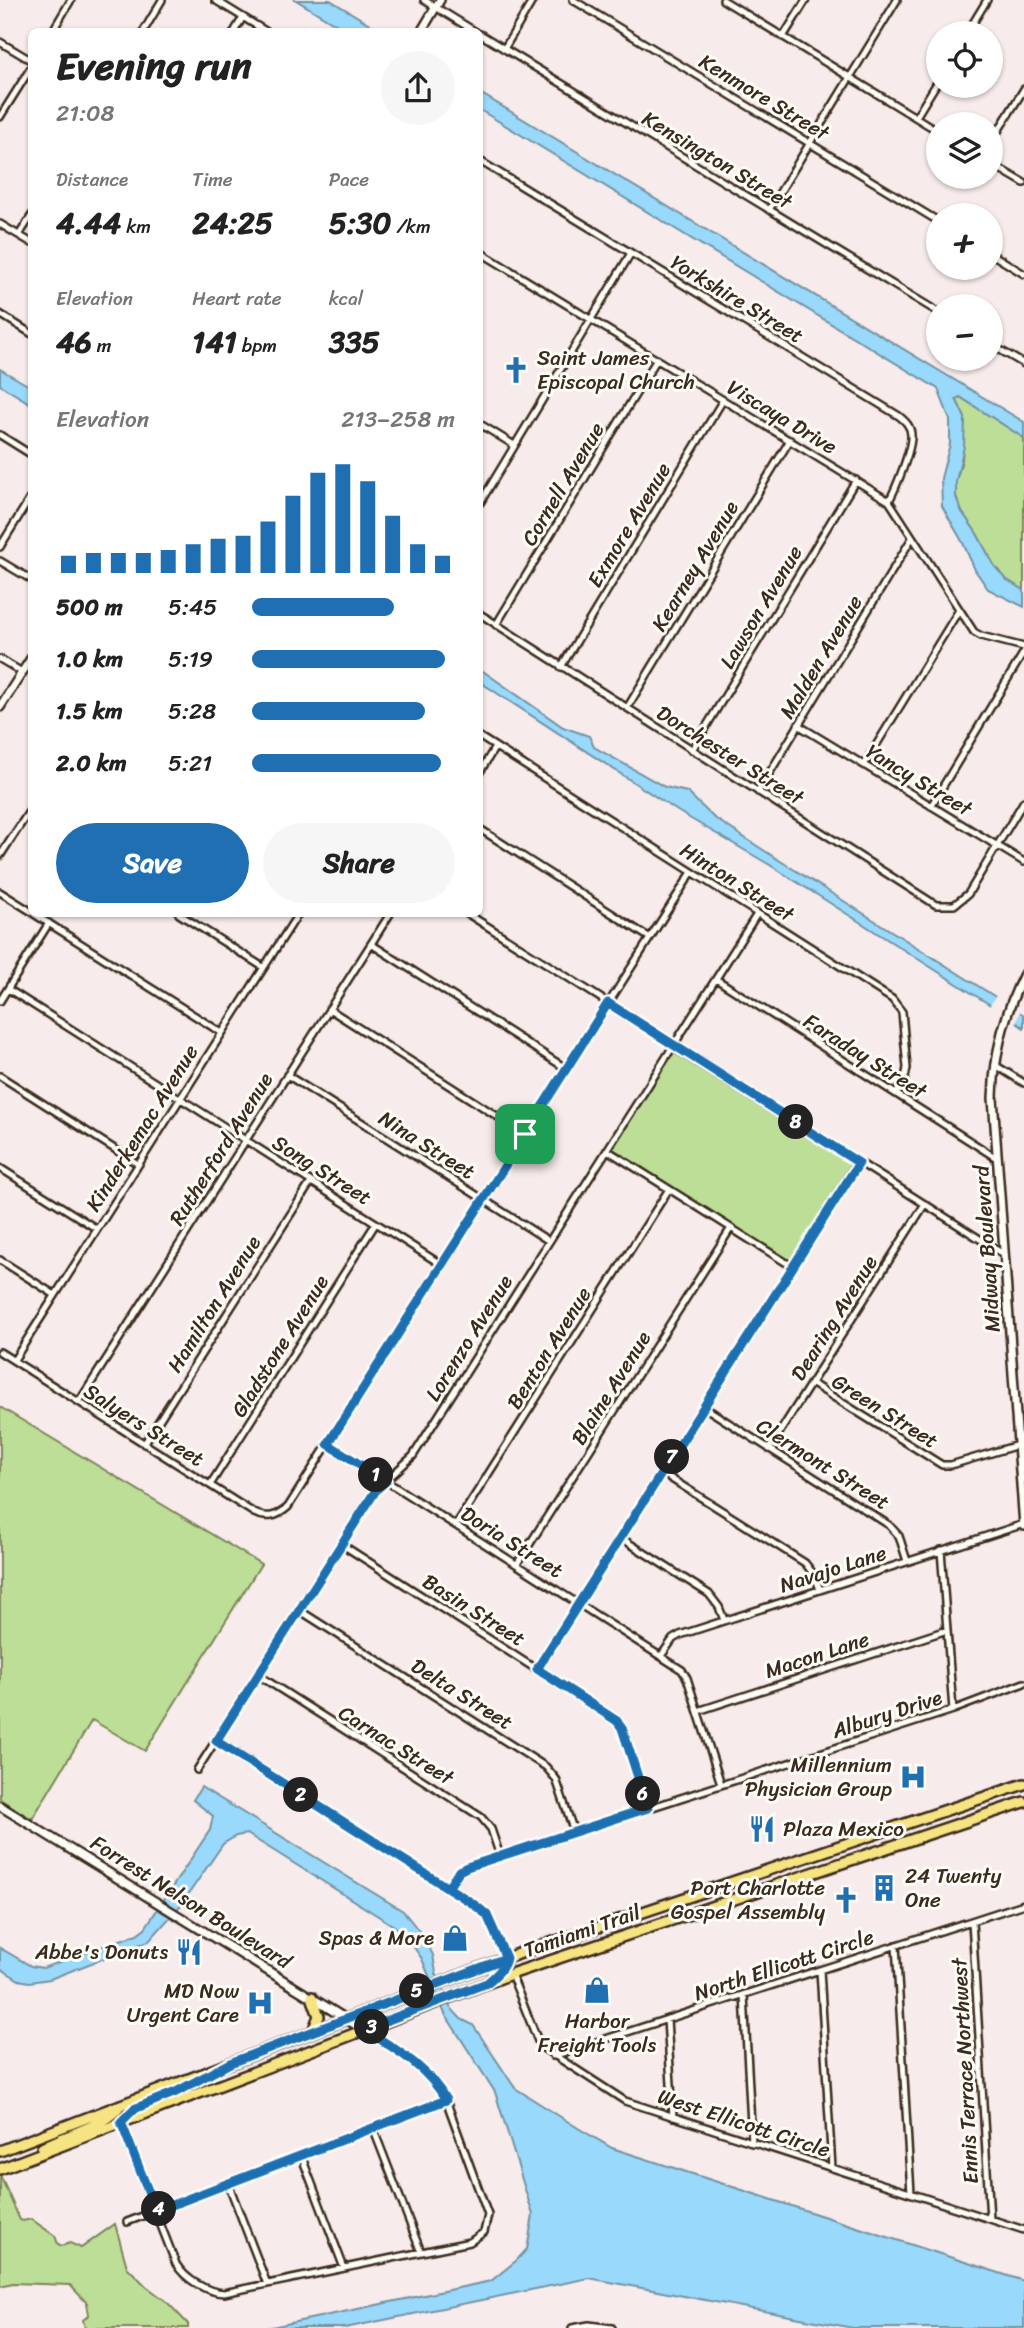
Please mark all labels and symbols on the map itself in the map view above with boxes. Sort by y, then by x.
street label: Kenmore Street [691,43,838,152]
street label: Kensington Street [634,100,801,221]
street label: Yorkshire Street [663,244,811,354]
place label: Saint James Episcopal Church [537,339,695,401]
church icon: Saint James Episcopal Church [501,355,531,385]
street label: Viscaya Drive [719,369,845,465]
street label: Cornell Avenue [511,414,615,553]
street label: Exmore Avenue [576,455,682,595]
street label: Kearney Avenue [641,493,749,639]
street label: Lawson Avenue [709,537,813,676]
street label: Malden Avenue [769,587,873,727]
street label: Dorchester Street [649,694,813,816]
street label: Yancy Street [858,733,981,828]
street label: Hinton Street [672,832,803,933]
street label: Faraday Street [796,1003,936,1110]
street label: Kinderkemac Avenue [75,1036,209,1219]
street label: Rutherford Avenue [158,1065,284,1233]
street label: Nina Street [371,1100,483,1190]
pin [495,1104,555,1164]
pin: 8 [778,1104,814,1140]
street label: Song Street [264,1124,380,1216]
street label: Midway Boulevard [962,1162,1012,1334]
street label: Hamilton Avenue [157,1228,271,1380]
street label: Dearing Avenue [780,1247,888,1389]
street label: Gladstone Avenue [221,1267,339,1425]
street label: Lorenzo Avenue [415,1267,523,1409]
street label: Benton Avenue [496,1279,602,1417]
street label: Blaine Avenue [561,1323,661,1453]
street label: Green Street [824,1363,946,1459]
street label: Salyers Street [76,1373,212,1477]
street label: Clermont Street [748,1408,898,1520]
pin: 7 [654,1440,690,1474]
pin: 1 [358,1458,394,1492]
street label: Doria Street [453,1495,571,1589]
street label: Navajo Lane [775,1534,892,1604]
street label: Basin Street [415,1563,533,1657]
street label: Macon Lane [760,1620,874,1690]
street label: Delta Street [403,1647,521,1741]
street label: Albury Drive [826,1678,947,1750]
street label: Carnac Street [331,1694,463,1796]
place label: Millennium Physician Group [745,1746,892,1808]
hospital icon: Millennium Physician Group [898,1762,928,1792]
pin: 6 [626,1776,660,1812]
pin: 2 [284,1778,318,1812]
place label: Plaza Mexico [783,1810,904,1848]
restaurant icon: Plaza Mexico [747,1814,777,1844]
street label: Forrest Nelson Boulevard [83,1824,301,1981]
place label: 24 Twenty One [905,1857,1002,1919]
place label: Port Charlotte Gospel Assembly [671,1869,825,1931]
building icon: 24 Twenty One [869,1873,899,1903]
church icon: Port Charlotte Gospel Assembly [831,1885,861,1915]
street label: Tamiami Trail [518,1893,647,1969]
street label: North Ellicott Circle [689,1918,879,2012]
place label: Spas & More [319,1919,434,1957]
shop icon: Spas & More [440,1923,470,1953]
place label: Abbe's Donuts [34,1933,168,1971]
restaurant icon: Abbe's Donuts [174,1937,204,1967]
street label: Ennis Terrace Northwest [940,1956,990,2185]
place label: MD Now Urgent Care [127,1972,239,2034]
pin: 5 [400,1974,434,2008]
shop icon: Harbor Freight Tools [582,1975,612,2005]
hospital icon: MD Now Urgent Care [245,1988,275,2018]
place label: Harbor Freight Tools [538,2002,657,2064]
pin: 3 [354,2010,390,2044]
street label: West Ellicott Circle [653,2077,835,2169]
pin: 4 [142,2192,176,2226]

